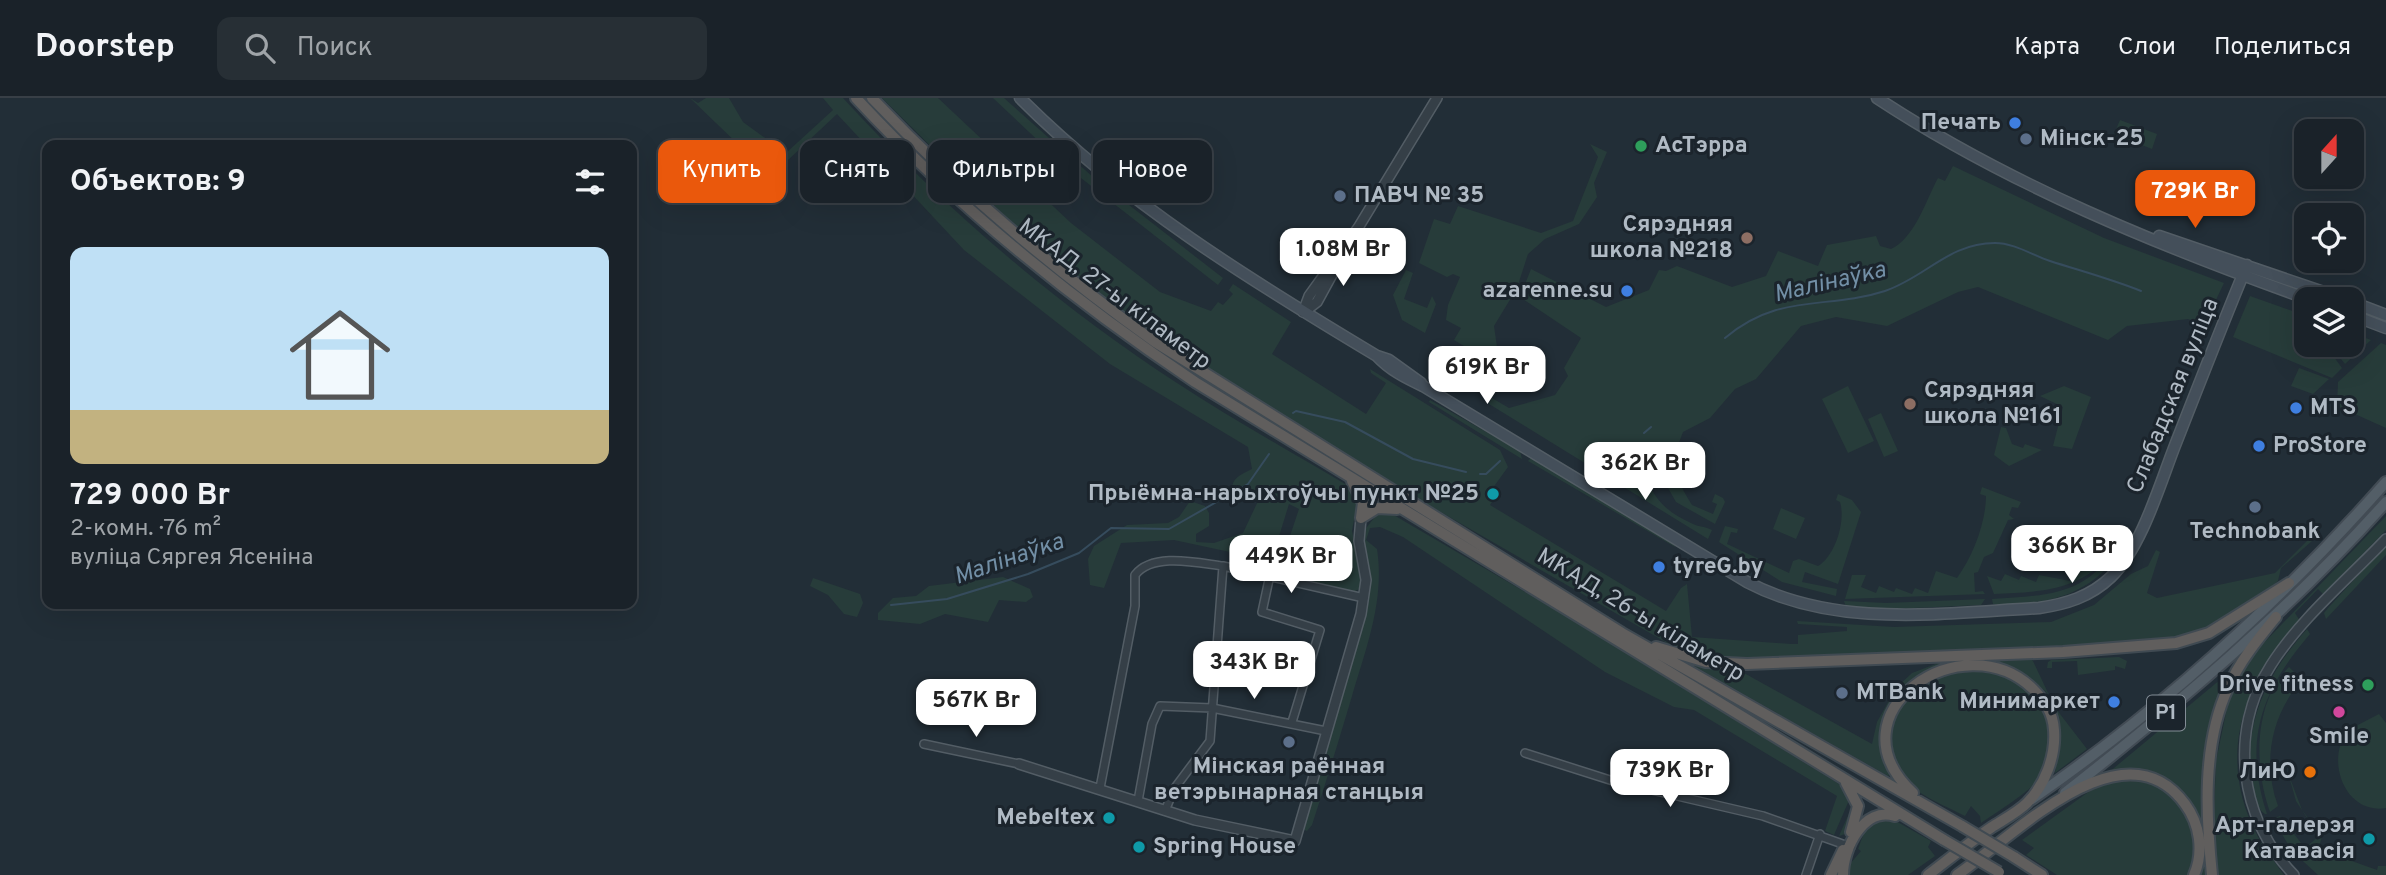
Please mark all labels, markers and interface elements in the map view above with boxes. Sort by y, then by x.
search box [217,17,707,80]
text: Doorstep [35,27,175,69]
icon: search [241,29,279,67]
text: Поиск [297,32,373,65]
text: Карта [2014,33,2080,63]
text: Слои [2118,33,2176,63]
text: Поделиться [2214,33,2351,63]
place label: Печать [1921,109,2001,138]
marker: Печать [2007,115,2023,131]
north arrow [2294,119,2364,189]
map controls [2294,119,2364,357]
place label: Мінск-25 [2040,125,2144,154]
marker: Мінск-25 [2018,131,2034,147]
place label: АсТэрра [1655,132,1747,161]
marker: АсТэрра [1633,138,1649,154]
chip: Купить [658,140,786,203]
chip: Снять [800,140,914,203]
chip: Фильтры [928,140,1079,203]
chip: Новое [1093,140,1212,203]
icon: filters [571,163,609,201]
text: Объектов: 9 [70,164,246,201]
pin: 729K Br [2130,170,2260,230]
text: 729K Br [2151,178,2239,207]
place label: ПАВЧ № 35 [1354,182,1484,211]
marker: ПАВЧ № 35 [1332,188,1348,204]
button: locate [2294,203,2364,273]
place label: Сярэдняя школа №218 [1590,211,1733,266]
street label: МКАД, 27-ы кіламетр [1012,213,1216,377]
pin: 1.08M Br [1271,228,1415,288]
marker: Сярэдняя школа №218 [1739,230,1755,246]
text: 1.08M Br [1296,236,1390,265]
water label: Малінаўка [1771,255,1889,310]
place label: azarenne.su [1482,277,1613,306]
marker: azarenne.su [1619,283,1635,299]
button: layers [2294,287,2364,357]
icon: home [277,292,403,418]
street label: Слабадская вуліца [2122,294,2226,498]
pin: 619K Br [1422,346,1552,406]
text: 619K Br [1445,354,1529,383]
place label: Сярэдняя школа №161 [1924,377,2062,432]
place label: MTS [2310,394,2356,423]
marker: Сярэдняя школа №161 [1902,396,1918,412]
marker: MTS [2288,400,2304,416]
place label: ProStore [2273,432,2367,461]
marker: ProStore [2251,438,2267,454]
pin: 362K Br [1580,442,1710,502]
text: 362K Br [1600,450,1690,479]
text: 729 000 Br [70,478,230,515]
place label: Прыёмна-нарыхтоўчы пункт №25 [1088,480,1479,509]
marker: Прыёмна-нарыхтоўчы пункт №25 [1485,486,1501,502]
marker: Technobank [2247,499,2263,515]
text: 2-комн. · 76 m² [70,515,221,544]
place label: Technobank [2190,518,2321,547]
pin: 366K Br [2007,526,2137,585]
water label: Малінаўка [950,527,1068,593]
text: 366K Br [2027,533,2117,562]
pin: 449K Br [1226,536,1356,595]
street label: МКАД, 26-ы кіламетр [1531,542,1749,690]
text: 449K Br [1245,543,1337,572]
text: вуліца Сяргея Ясеніна [70,544,313,573]
place label: tyreG.by [1673,553,1764,582]
marker: tyreG.by [1651,559,1667,575]
pin: 343K Br [1189,642,1319,701]
text: 343K Br [1209,649,1299,678]
place label: Drive fitness [2219,671,2354,700]
marker: Drive fitness [2360,677,2376,693]
place label: MTBank [1856,679,1944,708]
pin: 567K Br [911,680,1041,739]
marker: MTBank [1834,685,1850,701]
text: 567K Br [932,687,1020,716]
place label: Минимаркет [1959,688,2100,717]
marker: Минимаркет [2106,694,2122,710]
road number: Р1 [2147,696,2185,730]
marker: Smile [2331,704,2347,720]
place label: Smile [2309,723,2369,752]
marker: Мінская раённая ветэрынарная станцыя [1281,734,1297,750]
pin: 739K Br [1605,750,1735,809]
place label: Мінская раённая ветэрынарная станцыя [1154,753,1424,808]
text: 739K Br [1626,757,1714,786]
place label: ЛиЮ [2239,758,2296,787]
marker: ЛиЮ [2302,764,2318,780]
place label: Mebeltex [996,804,1095,833]
marker: Mebeltex [1101,810,1117,826]
place label: Арт-галерэя Катавасія [2215,812,2355,867]
marker: Арт-галерэя Катавасія [2361,831,2377,847]
place label: Spring House [1153,833,1296,862]
marker: Spring House [1131,839,1147,855]

